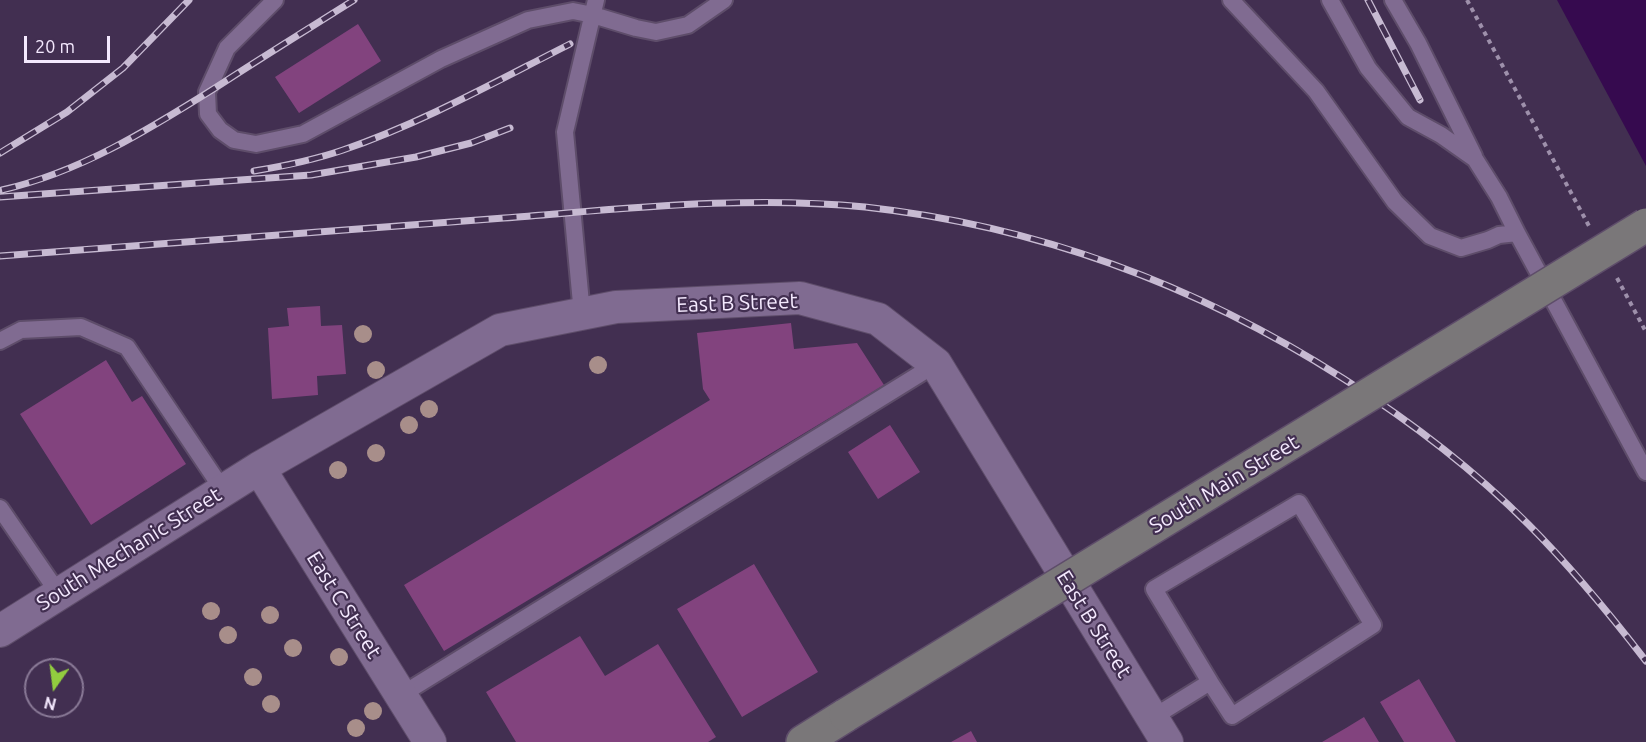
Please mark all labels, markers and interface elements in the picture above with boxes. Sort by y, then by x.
scale bar [27,24,112,62]
text: 20 m [35,36,75,56]
street label: East B Street [676,288,798,318]
street label: South Main Street [1145,429,1303,539]
street label: South Mechanic Street [32,482,226,616]
street label: East C Street [301,547,387,663]
street label: East B Street [1051,566,1137,682]
north arrow [24,658,84,718]
text: N [42,693,58,714]

